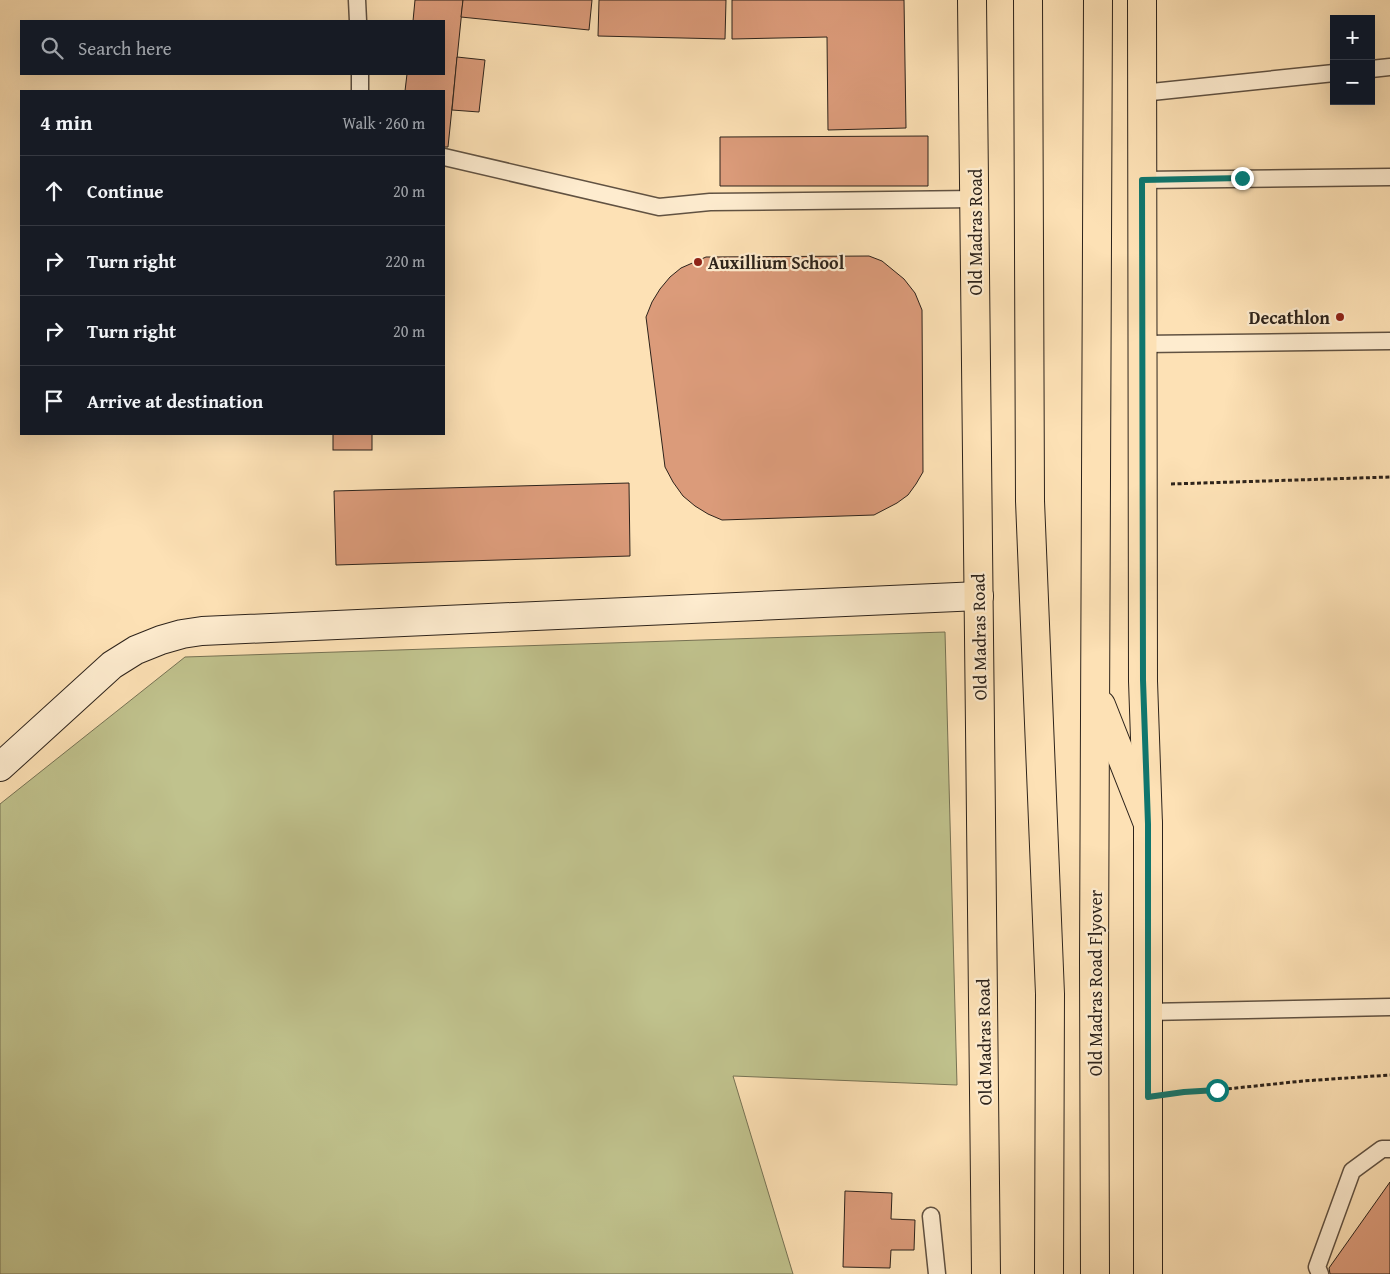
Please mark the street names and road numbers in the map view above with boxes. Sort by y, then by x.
street label: Old Madras Road [962,168,989,295]
street label: Old Madras Road [964,573,994,701]
street label: Old Madras Road Flyover [1082,889,1109,1076]
street label: Old Madras Road [969,978,999,1106]

